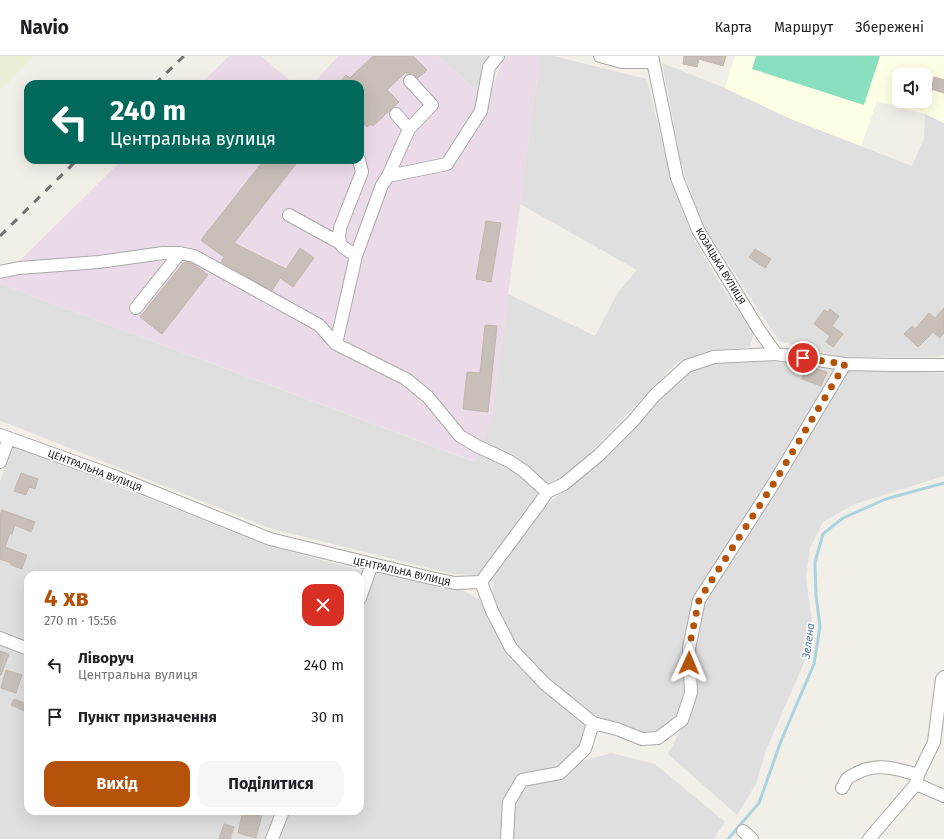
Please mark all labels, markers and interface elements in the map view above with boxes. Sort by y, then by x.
text: Navio [20,16,69,39]
text: Карта [715,19,752,36]
text: Маршрут [774,19,833,36]
text: Збережені [855,19,924,36]
map controls [892,68,932,108]
button: sound [892,68,932,108]
text: 240 m [110,94,186,127]
icon: left [44,96,96,148]
text: Центральна вулиця [110,128,276,150]
street label: КОЗАЦЬКА ВУЛИЦЯ [693,226,748,307]
pin [786,341,820,375]
icon: arrive [792,347,814,369]
street label: ЦЕНТРАЛЬНА ВУЛИЦЯ [46,447,143,494]
street label: ЦЕНТРАЛЬНА ВУЛИЦЯ [352,555,452,589]
text: 4 хв [44,584,89,612]
button: close [302,584,344,626]
text: 270 m · 15:56 [44,613,117,628]
water label: Зелена [799,622,817,661]
position arrow [668,642,710,684]
text: Ліворуч [78,649,134,667]
icon: left [44,654,66,676]
text: 240 m [304,656,344,674]
text: Центральна вулиця [78,667,198,682]
icon: arrive [44,706,66,728]
text: Пункт призначення [78,708,217,726]
text: 30 m [311,708,344,726]
button: Вихід [44,761,190,807]
button: Поділитися [198,761,344,807]

